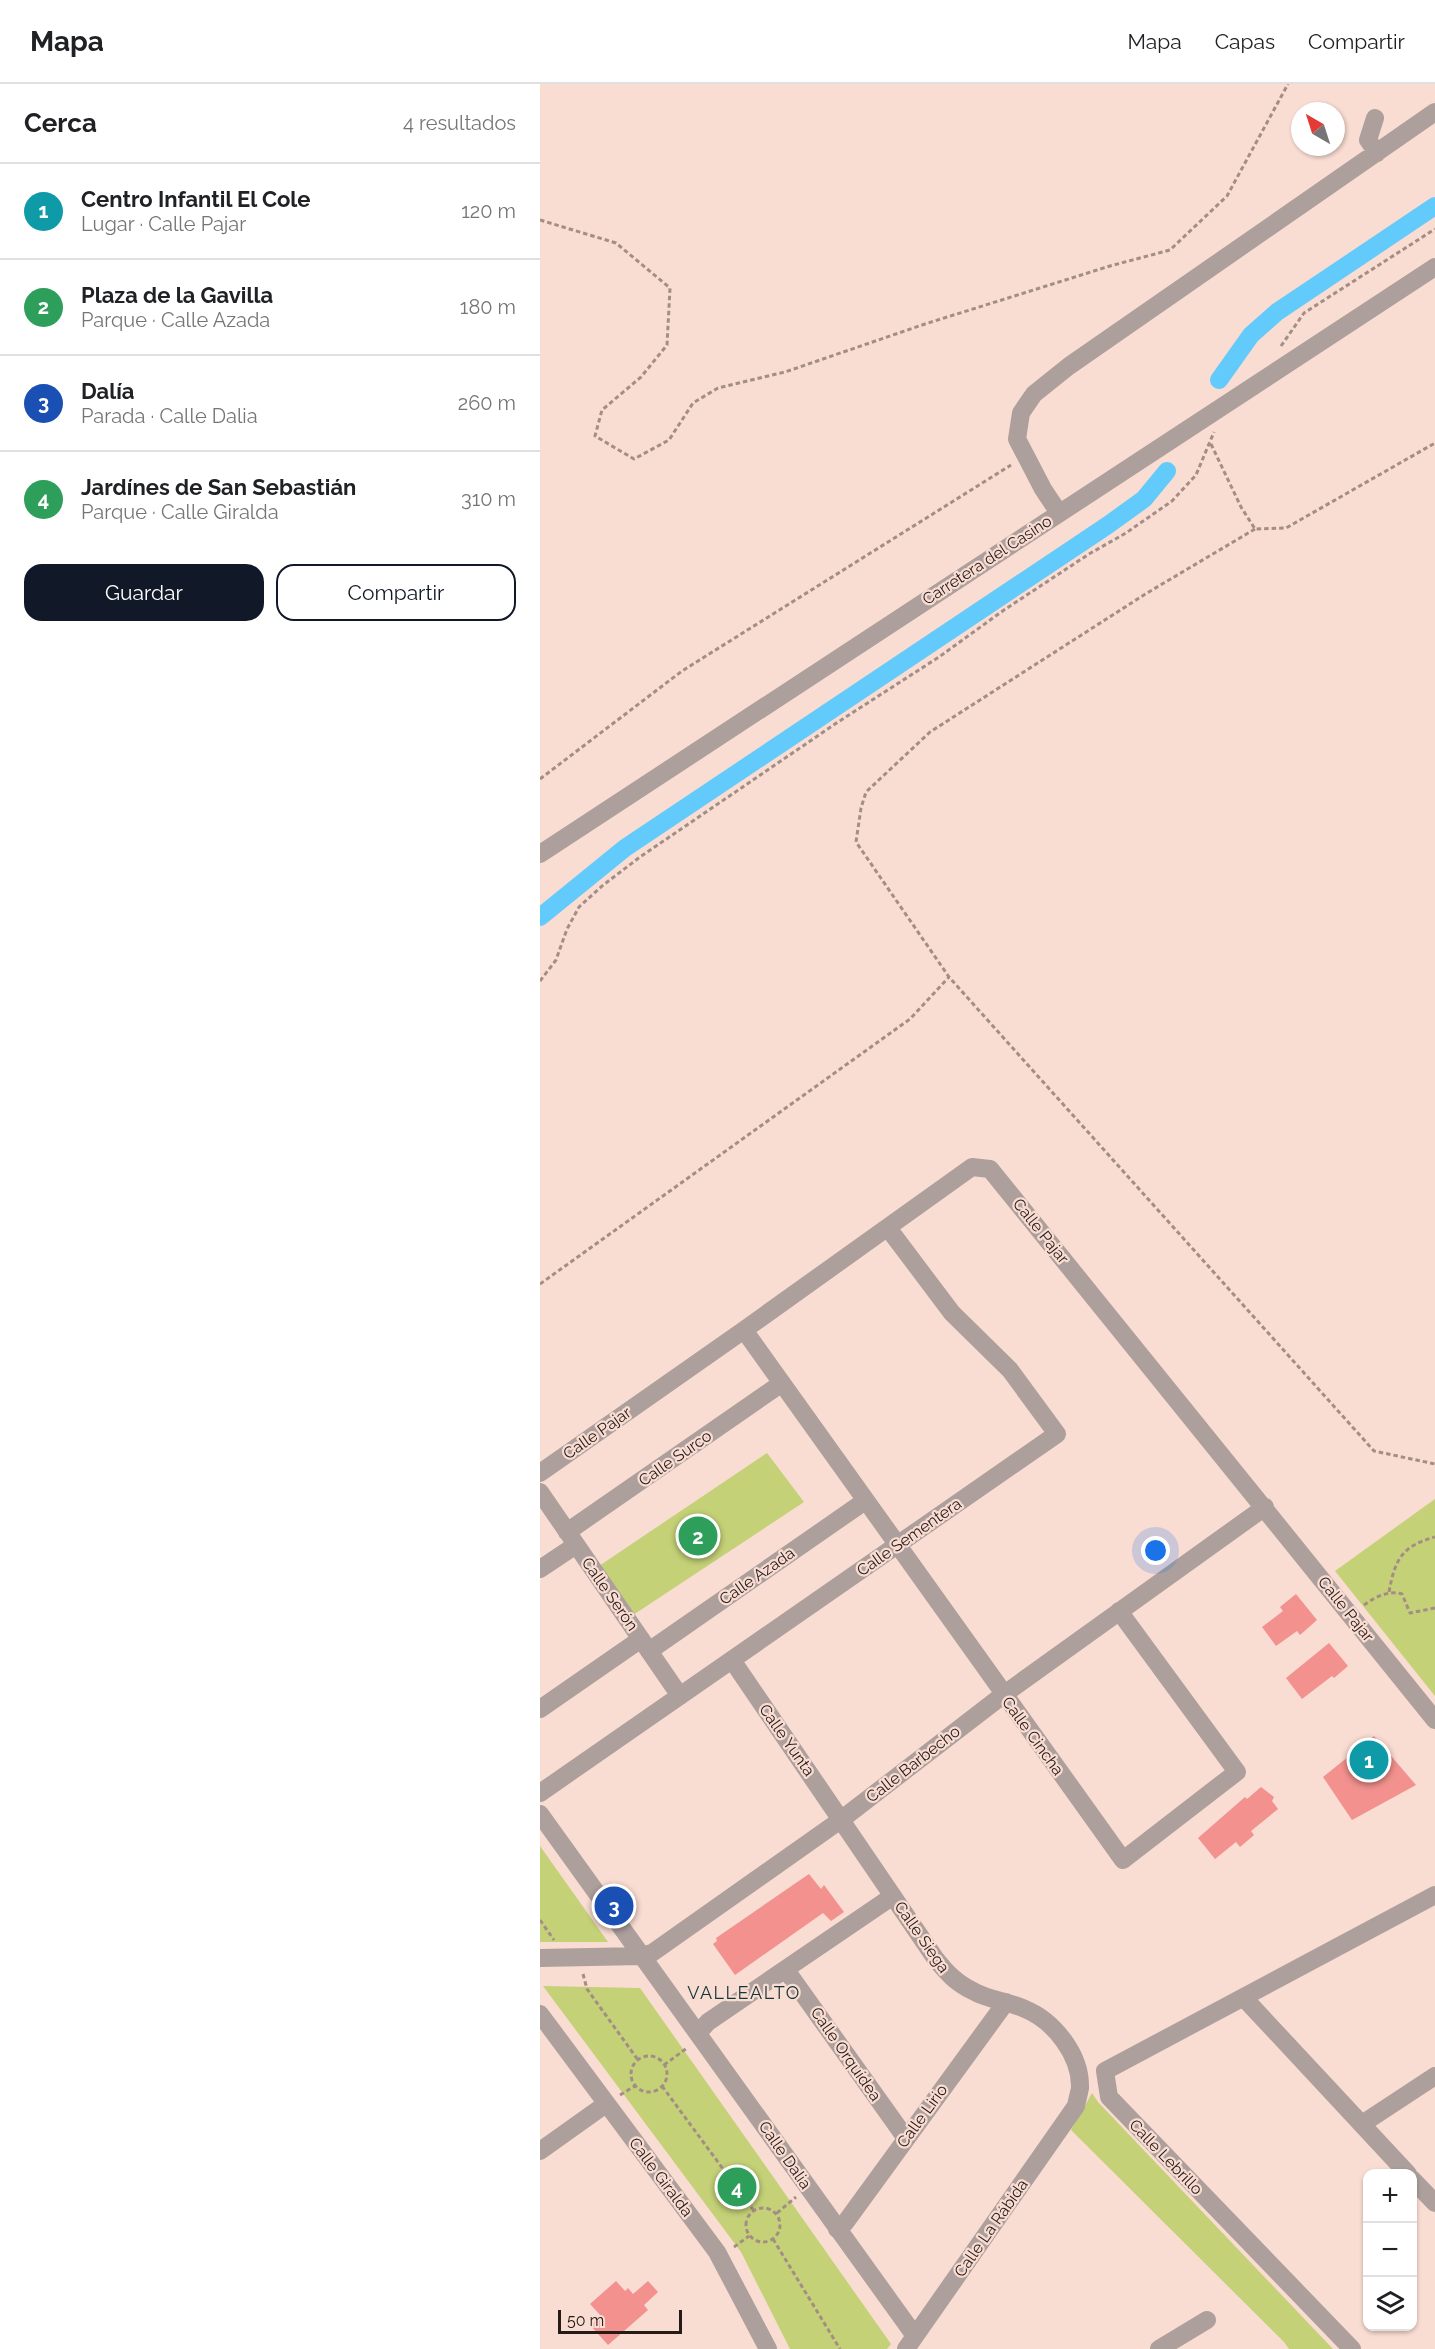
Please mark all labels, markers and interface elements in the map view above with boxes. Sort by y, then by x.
text: Mapa [30,25,104,58]
text: Mapa [1127,29,1182,54]
text: Capas [1215,29,1275,54]
text: Compartir [1308,29,1405,54]
north arrow [1291,102,1345,156]
text: Cerca [24,108,97,138]
text: 4 resultados [403,111,516,135]
text: Centro Infantil El Cole [81,186,310,212]
text: 1 [39,199,48,223]
text: 120 m [461,199,516,223]
text: Lugar · Calle Pajar [81,212,246,236]
text: Plaza de la Gavilla [81,282,273,308]
text: 2 [38,295,49,319]
text: 180 m [460,295,516,319]
text: Parque · Calle Azada [81,308,270,332]
text: Dalía [81,378,134,404]
text: 3 [38,391,49,415]
text: 260 m [458,391,516,415]
text: Parada · Calle Dalia [81,404,258,428]
text: Jardínes de San Sebastián [81,474,356,500]
text: 4 [38,487,49,511]
text: 310 m [461,487,516,511]
text: Parque · Calle Giralda [81,500,279,524]
street label: Carretera del Casino [919,511,1055,609]
button: Guardar [24,564,264,621]
button: Compartir [276,564,516,621]
street label: Calle Pajar [1009,1195,1073,1268]
street label: Calle Pajar [559,1403,635,1463]
street label: Calle Surco [635,1426,715,1490]
street label: Calle Sementera [853,1494,965,1580]
pin: 2 [678,1514,718,1558]
your location [1141,1536,1170,1565]
street label: Calle Azada [716,1543,798,1609]
street label: Calle Serón [578,1554,642,1634]
street label: Calle Pajar [1314,1573,1378,1646]
street label: Calle Cincha [998,1693,1068,1779]
street label: Calle Yunta [755,1700,819,1780]
street label: Calle Barbecho [862,1721,964,1807]
pin: 1 [1350,1738,1388,1782]
pin: 3 [594,1884,634,1928]
street label: Calle Siega [890,1898,954,1976]
district label: VALLEALTO [687,1982,801,2003]
street label: Calle Orquídea [807,2003,885,2105]
street label: Calle Lirio [893,2081,951,2151]
street label: Calle Lebrillo [1125,2115,1207,2199]
street label: Calle Dalia [755,2117,815,2193]
street label: Calle Giralda [625,2134,697,2220]
pin: 4 [718,2164,756,2210]
map controls [1363,2169,1417,2331]
button: + [1363,2169,1417,2223]
street label: Calle La Rábida [950,2175,1032,2281]
button: − [1363,2223,1417,2277]
button: layers [1363,2277,1417,2331]
scale bar [558,2307,682,2334]
text: 50 m [567,2311,604,2330]

